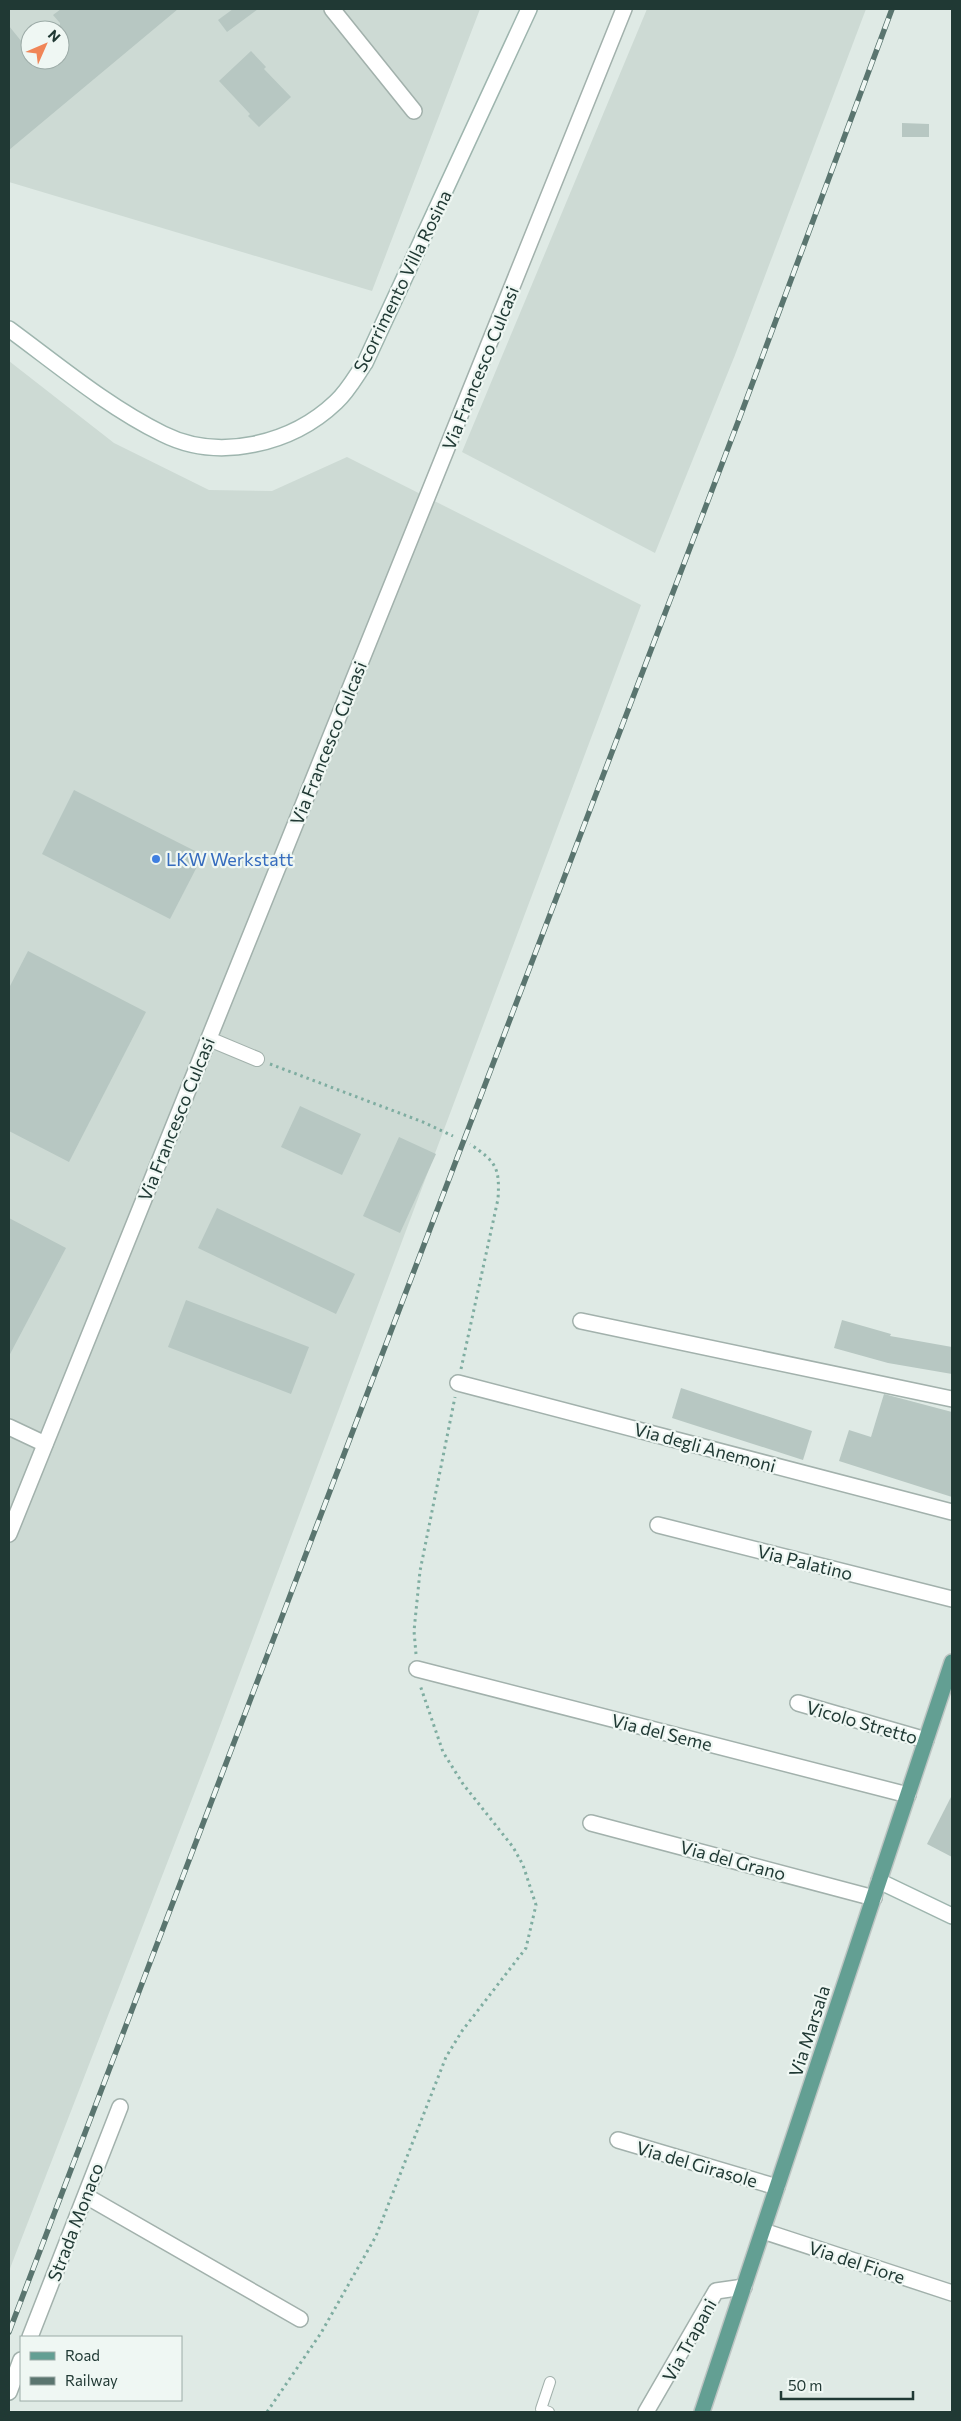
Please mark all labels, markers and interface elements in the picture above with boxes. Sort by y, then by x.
north arrow [20,20,70,70]
text: N [45,26,64,45]
street label: Scorrimento Villa Rosina [348,186,456,376]
street label: Via Francesco Culcasi [437,283,523,453]
street label: Via Francesco Culcasi [285,658,371,828]
place label: LKW Werkstatt [166,848,293,870]
marker: LKW Werkstatt [150,853,162,865]
street label: Via Francesco Culcasi [133,1034,219,1204]
street label: Via degli Anemoni [632,1418,778,1476]
street label: Via Palatino [755,1540,855,1584]
street label: Vicolo Stretto [804,1696,920,1748]
street label: Via del Seme [609,1709,715,1755]
street label: Via del Grano [678,1835,788,1885]
street label: Via Marsala [784,1983,834,2079]
street label: Via del Girasole [634,2136,760,2192]
street label: Strada Monaco [42,2160,108,2284]
street label: Via del Fiore [806,2236,908,2288]
street label: Via Trapani [657,2295,721,2385]
legend [20,2336,182,2401]
text: Road [65,2346,100,2364]
scale bar [781,2368,914,2400]
text: Railway [65,2371,118,2389]
text: 50 m [788,2376,822,2394]

